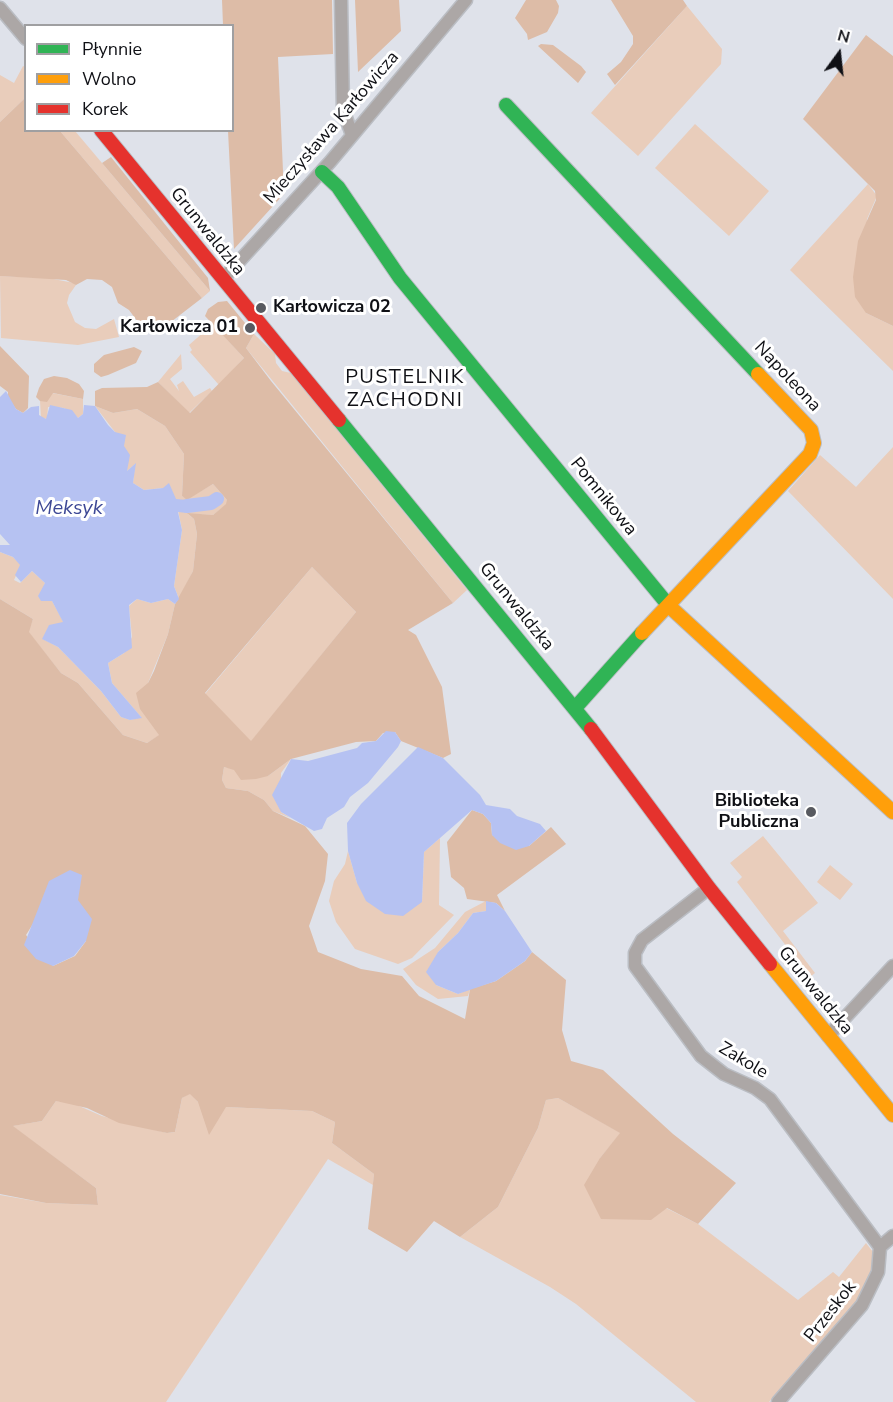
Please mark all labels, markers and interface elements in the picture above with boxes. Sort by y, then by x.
legend [24,24,234,132]
north arrow [809,24,869,84]
text: N [835,24,852,49]
text: Płynnie [82,37,142,61]
street label: Mieczysława Karłowicza [260,47,404,209]
text: Wolno [82,67,136,91]
text: Korek [82,97,128,121]
street label: Grunwaldzka [165,184,249,280]
place label: Karłowicza 02 [273,297,391,319]
marker: Karłowicza 02 [254,301,268,315]
place label: Karłowicza 01 [120,317,238,339]
marker: Karłowicza 01 [243,321,257,335]
street label: Napoleona [749,337,825,417]
district label: PUSTELNIK ZACHODNI [345,366,465,413]
street label: Pomnikowa [565,454,641,540]
water label: Meksyk [35,497,103,521]
street label: Grunwaldzka [474,559,558,655]
place label: Biblioteka Publiczna [715,791,799,834]
marker: Biblioteka Publiczna [804,805,818,819]
street label: Grunwaldzka [773,943,857,1039]
street label: Zakole [714,1038,772,1084]
street label: Przeskok [800,1277,862,1347]

